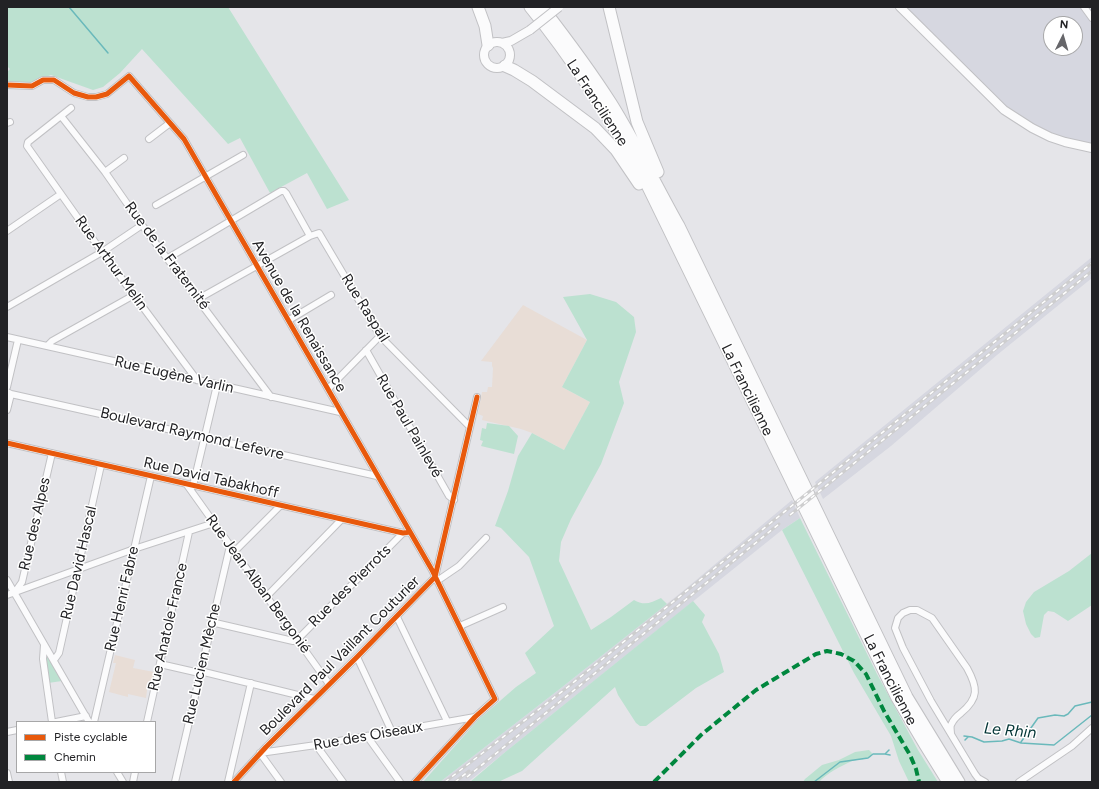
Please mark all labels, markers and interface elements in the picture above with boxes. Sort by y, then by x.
north arrow [1043,16,1083,56]
text: N [1059,18,1069,31]
street label: La Francilienne [562,56,632,150]
street label: Rue de la Fraternité [121,199,213,313]
street label: Rue Arthur Melin [71,212,151,314]
street label: Avenue de la Renaissance [248,237,350,395]
street label: Rue Raspail [337,271,393,345]
street label: La Francilienne [717,341,777,439]
street label: Rue Eugène Varlin [113,353,235,397]
street label: Rue Paul Painlevé [372,371,446,481]
street label: Boulevard Raymond Lefevre [98,404,286,464]
street label: Rue David Tabakhoff [142,454,280,502]
street label: Rue des Alpes [16,476,54,572]
street label: Rue David Hascal [57,504,101,622]
street label: Rue Jean Alban Bergonié [202,511,314,657]
street label: Rue des Pierrots [305,541,395,631]
street label: Rue Henri Fabre [101,545,143,653]
street label: Rue Anatole France [145,561,191,693]
street label: Boulevard Paul Vaillant Couturier [256,572,424,740]
street label: Rue Lucien Mèche [179,602,225,726]
street label: La Francilienne [859,631,921,729]
street label: Rue des Oiseaux [312,718,424,754]
water label: Le Rhin [983,719,1037,743]
legend [16,721,156,773]
text: Piste cyclable [54,730,127,744]
text: Chemin [54,750,96,764]

